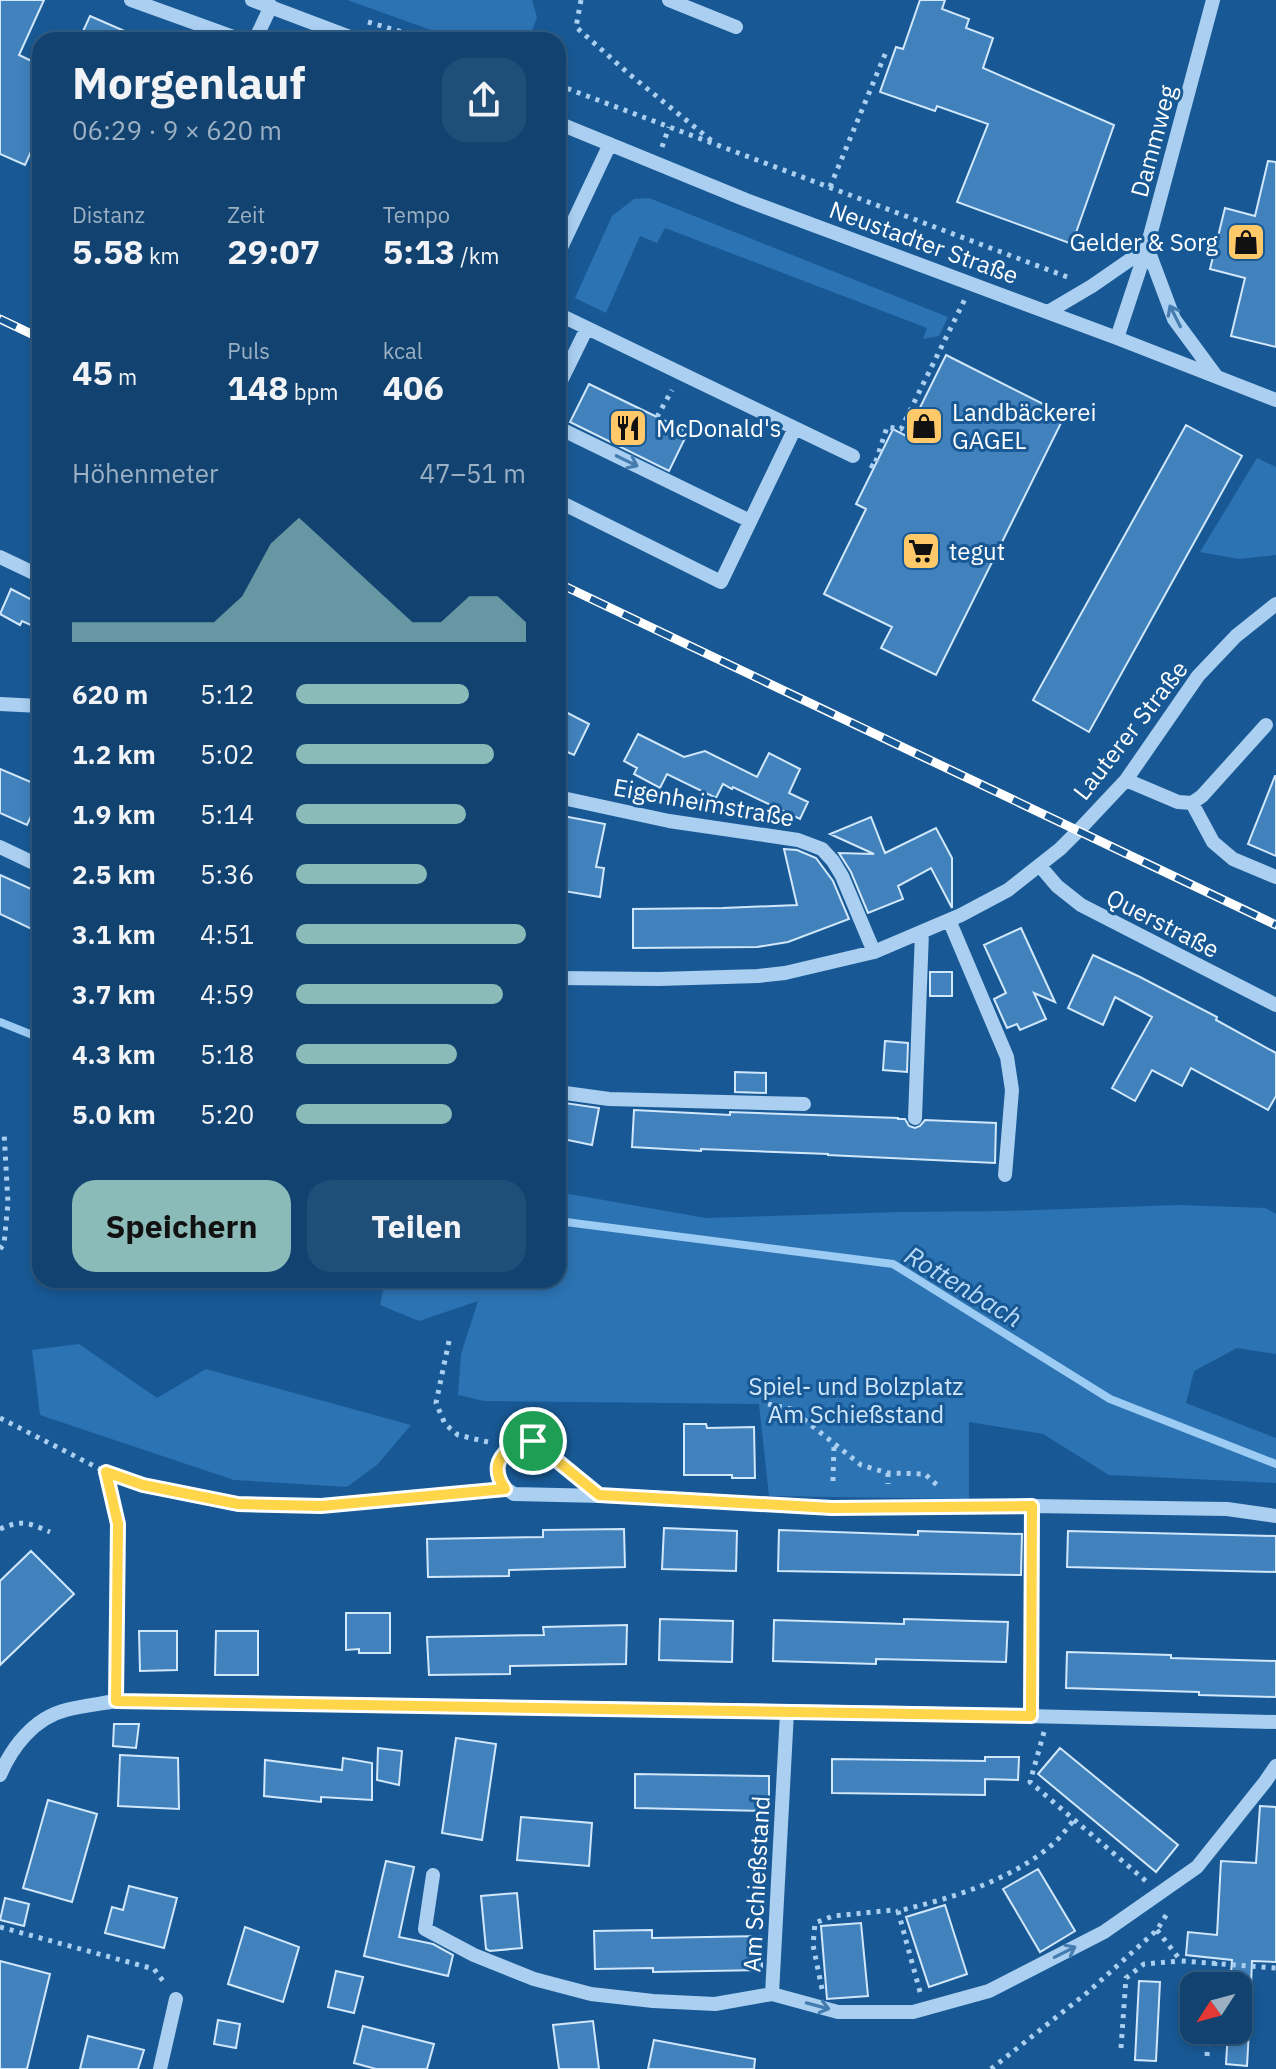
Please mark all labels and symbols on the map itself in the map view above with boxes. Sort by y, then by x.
street label: Dammweg [1123,81,1183,201]
street label: Neustadter Straße [825,193,1023,291]
shop icon: Gelder & Sorg [1225,221,1267,263]
place label: Gelder & Sorg [1069,226,1218,258]
one-way arrow [1167,304,1182,328]
place label: Landbäckerei GAGEL [952,396,1096,456]
shop icon: Landbäckerei GAGEL [903,405,945,447]
restaurant icon: McDonald's [607,407,649,449]
place label: McDonald's [656,412,782,444]
one-way arrow [614,454,638,469]
supermarket icon: tegut [900,530,942,572]
place label: tegut [949,535,1005,567]
street label: Lauterer Straße [1065,654,1195,806]
street label: Eigenheimstraße [611,770,797,834]
street label: Querstraße [1101,881,1225,965]
water label: Rottenbach [899,1238,1029,1334]
park label: Spiel- und Bolzplatz Am Schießstand [748,1370,964,1430]
pin [499,1407,567,1475]
street label: Am Schießstand [735,1795,777,1973]
one-way arrow [1053,1944,1076,1960]
north arrow [1180,1972,1252,2044]
one-way arrow [804,2000,830,2015]

